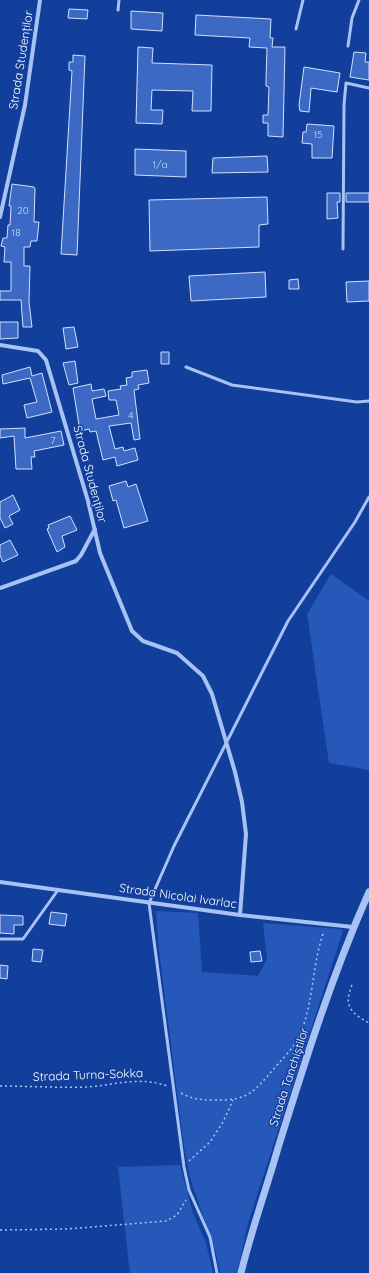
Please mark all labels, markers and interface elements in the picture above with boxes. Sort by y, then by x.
street label: Strada Studenților [5,9,36,111]
house number: 15 [313,128,323,141]
house number: 1/a [153,158,167,171]
house number: 20 [17,204,29,217]
house number: 18 [11,226,21,239]
house number: 4 [128,409,134,422]
street label: Strada Studenților [70,424,111,525]
house number: 7 [50,434,56,447]
street label: Strada Nicolai Ivarlac [118,880,238,911]
street label: Strada Tanchiștilor [265,1025,312,1128]
street label: Strada Turna-Sokka [32,1065,143,1084]

